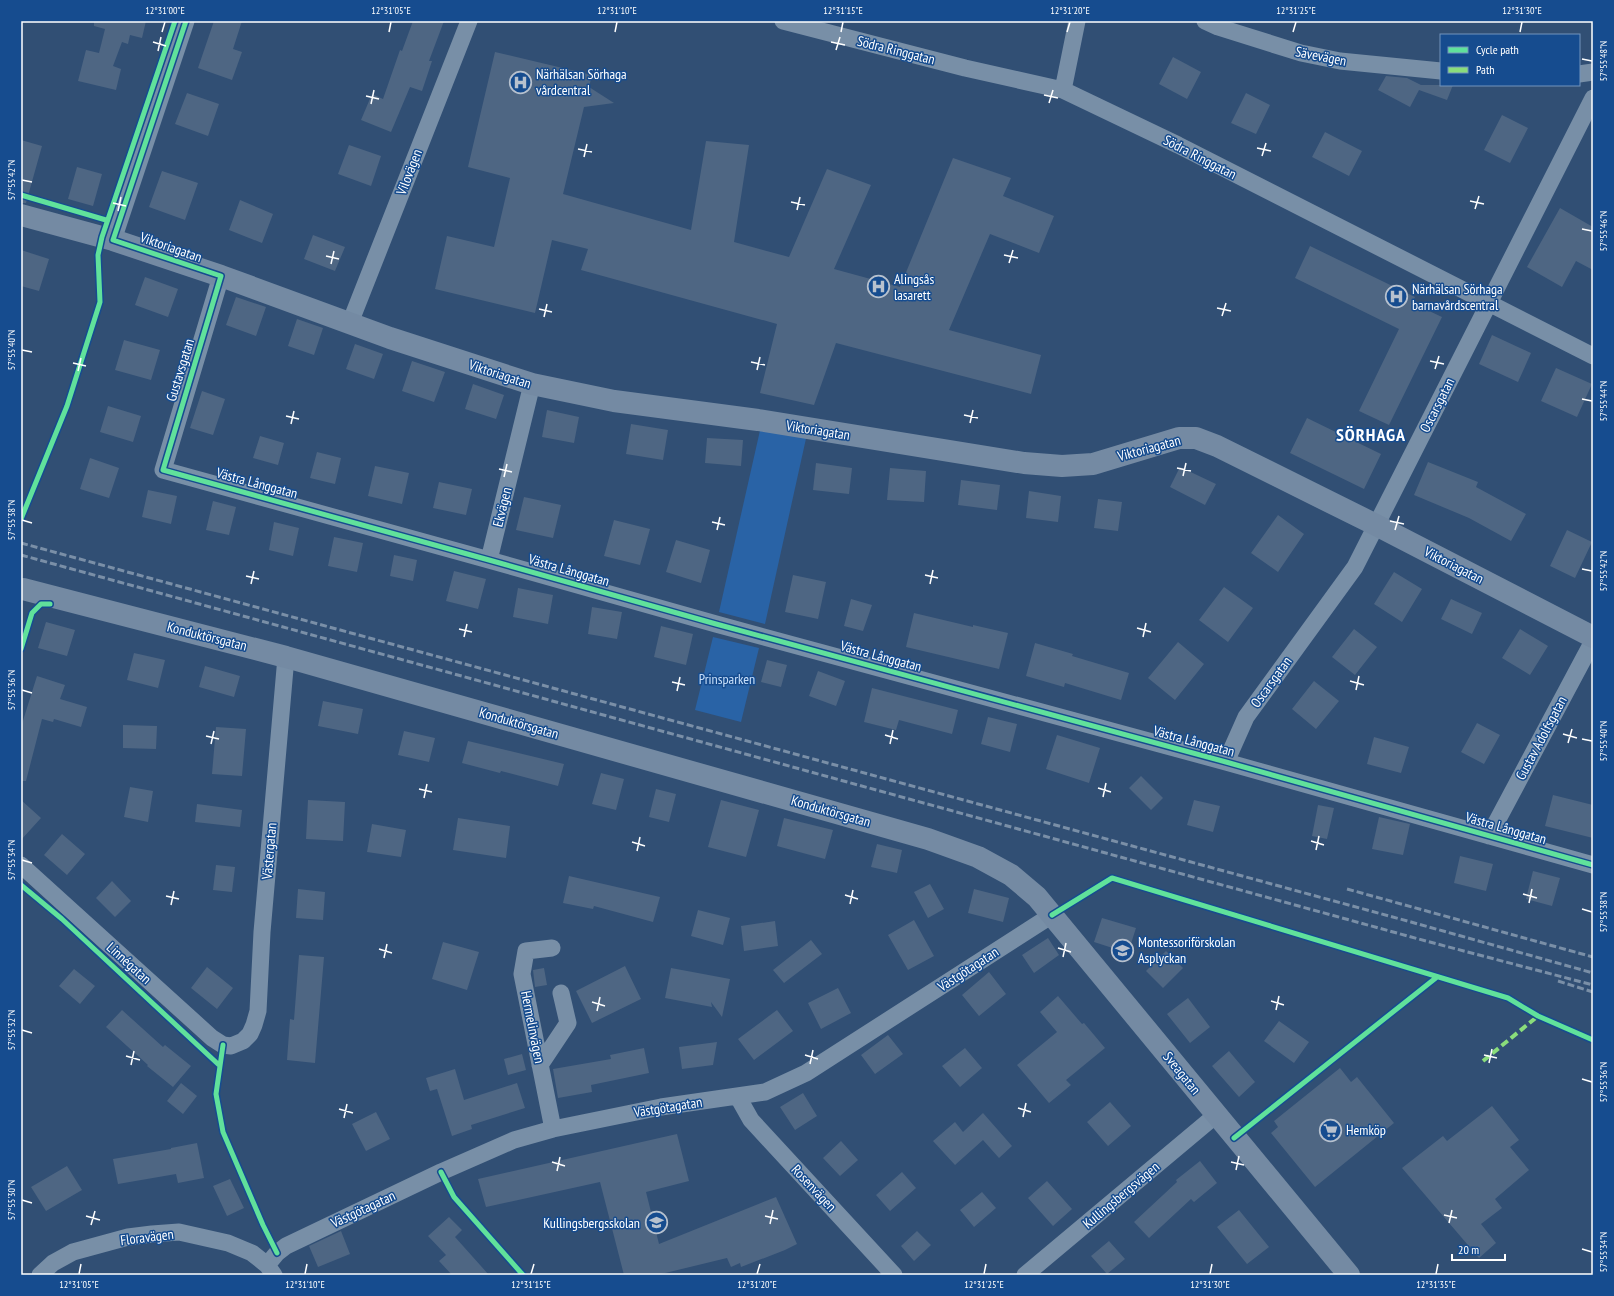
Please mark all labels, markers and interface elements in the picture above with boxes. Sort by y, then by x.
text: 12°31'00"E [145,4,185,17]
text: 12°31'05"E [371,4,411,17]
text: 12°31'10"E [597,4,637,17]
text: 12°31'15"E [823,4,863,17]
text: 12°31'20"E [1050,4,1090,17]
text: 12°31'25"E [1276,4,1316,17]
text: 12°31'30"E [1502,4,1542,17]
street label: Södra Ringgatan [855,32,937,68]
legend [1440,34,1580,86]
text: 57°55'48"N [1597,41,1610,81]
street label: Sävevägen [1294,42,1348,70]
text: Cycle path [1476,42,1519,57]
text: Path [1476,62,1494,77]
place label: Närhälsan Sörhaga vårdcentral [536,65,627,99]
hospital icon: Närhälsan Sörhaga vårdcentral [508,69,534,95]
street label: Södra Ringgatan [1160,131,1240,183]
street label: Vilovägen [392,147,426,198]
text: 57°55'42"N [5,160,18,200]
text: 57°55'46"N [1597,211,1610,251]
street label: Viktoriagatan [137,228,204,266]
place label: Alingsås lasarett [894,270,934,304]
hospital icon: Alingsås lasarett [866,274,892,300]
place label: Närhälsan Sörhaga barnavårdscentral [1412,280,1503,314]
hospital icon: Närhälsan Sörhaga barnavårdscentral [1384,284,1410,310]
text: 57°55'40"N [5,330,18,370]
street label: Gustavsgatan [162,336,198,404]
street label: Viktoriagatan [466,355,533,393]
street label: Oscarsgatan [1416,375,1458,435]
text: 57°55'44"N [1597,381,1610,421]
street label: Viktoriagatan [784,416,851,444]
district label: SÖRHAGA [1336,423,1406,446]
street label: Viktoriagatan [1115,431,1182,465]
street label: Västra Långgatan [213,463,300,502]
street label: Ekvägen [488,485,516,529]
text: 57°55'38"N [5,500,18,540]
street label: Viktoriagatan [1420,542,1487,588]
street label: Västra Långgatan [525,550,612,590]
text: 57°55'42"N [1597,551,1610,591]
street label: Konduktörsgatan [165,617,249,655]
street label: Västra Långgatan [837,636,924,675]
street label: Oscarsgatan [1246,653,1296,711]
text: 57°55'36"N [5,670,18,710]
park label: Prinsparken [699,670,755,688]
street label: Gustav Adolfsgatan [1511,693,1571,783]
street label: Konduktörsgatan [477,703,561,743]
street label: Västra Långgatan [1150,721,1237,760]
text: 57°55'40"N [1597,721,1610,761]
street label: Konduktörsgatan [789,791,873,831]
street label: Västra Långgatan [1462,808,1549,848]
street label: Västergatan [257,822,280,881]
text: 57°55'34"N [5,840,18,880]
text: 57°55'38"N [1597,892,1610,932]
place label: Montessoriförskolan Asplyckan [1138,933,1235,967]
school or university icon: Montessoriförskolan Asplyckan [1110,937,1136,963]
street label: Linnégatan [103,938,155,988]
street label: Västgötagatan [933,943,1002,996]
street label: Hermelinvägen [517,989,549,1065]
text: 57°55'32"N [5,1010,18,1050]
street label: Sveagatan [1159,1048,1205,1098]
text: 57°55'36"N [1597,1062,1610,1102]
street label: Västgötagatan [632,1093,703,1121]
supermarket icon: Hemköp [1317,1117,1343,1143]
place label: Hemköp [1346,1121,1386,1139]
street label: Kullingsbergsvägen [1079,1158,1163,1232]
street label: Rosenvägen [788,1161,840,1215]
text: 57°55'30"N [5,1180,18,1220]
street label: Västgötagatan [327,1186,398,1232]
school or university icon: Kullingsbergsskolan [643,1210,669,1236]
place label: Kullingsbergsskolan [543,1214,640,1232]
street label: Floravägen [119,1225,175,1249]
text: 57°55'34"N [1597,1232,1610,1272]
scale bar [1452,1236,1505,1262]
text: 20 m [1458,1242,1479,1257]
text: 12°31'05"E [59,1278,99,1291]
text: 12°31'10"E [285,1278,325,1291]
text: 12°31'15"E [511,1278,551,1291]
text: 12°31'20"E [737,1278,777,1291]
text: 12°31'25"E [964,1278,1004,1291]
text: 12°31'30"E [1190,1278,1230,1291]
text: 12°31'35"E [1416,1278,1456,1291]

